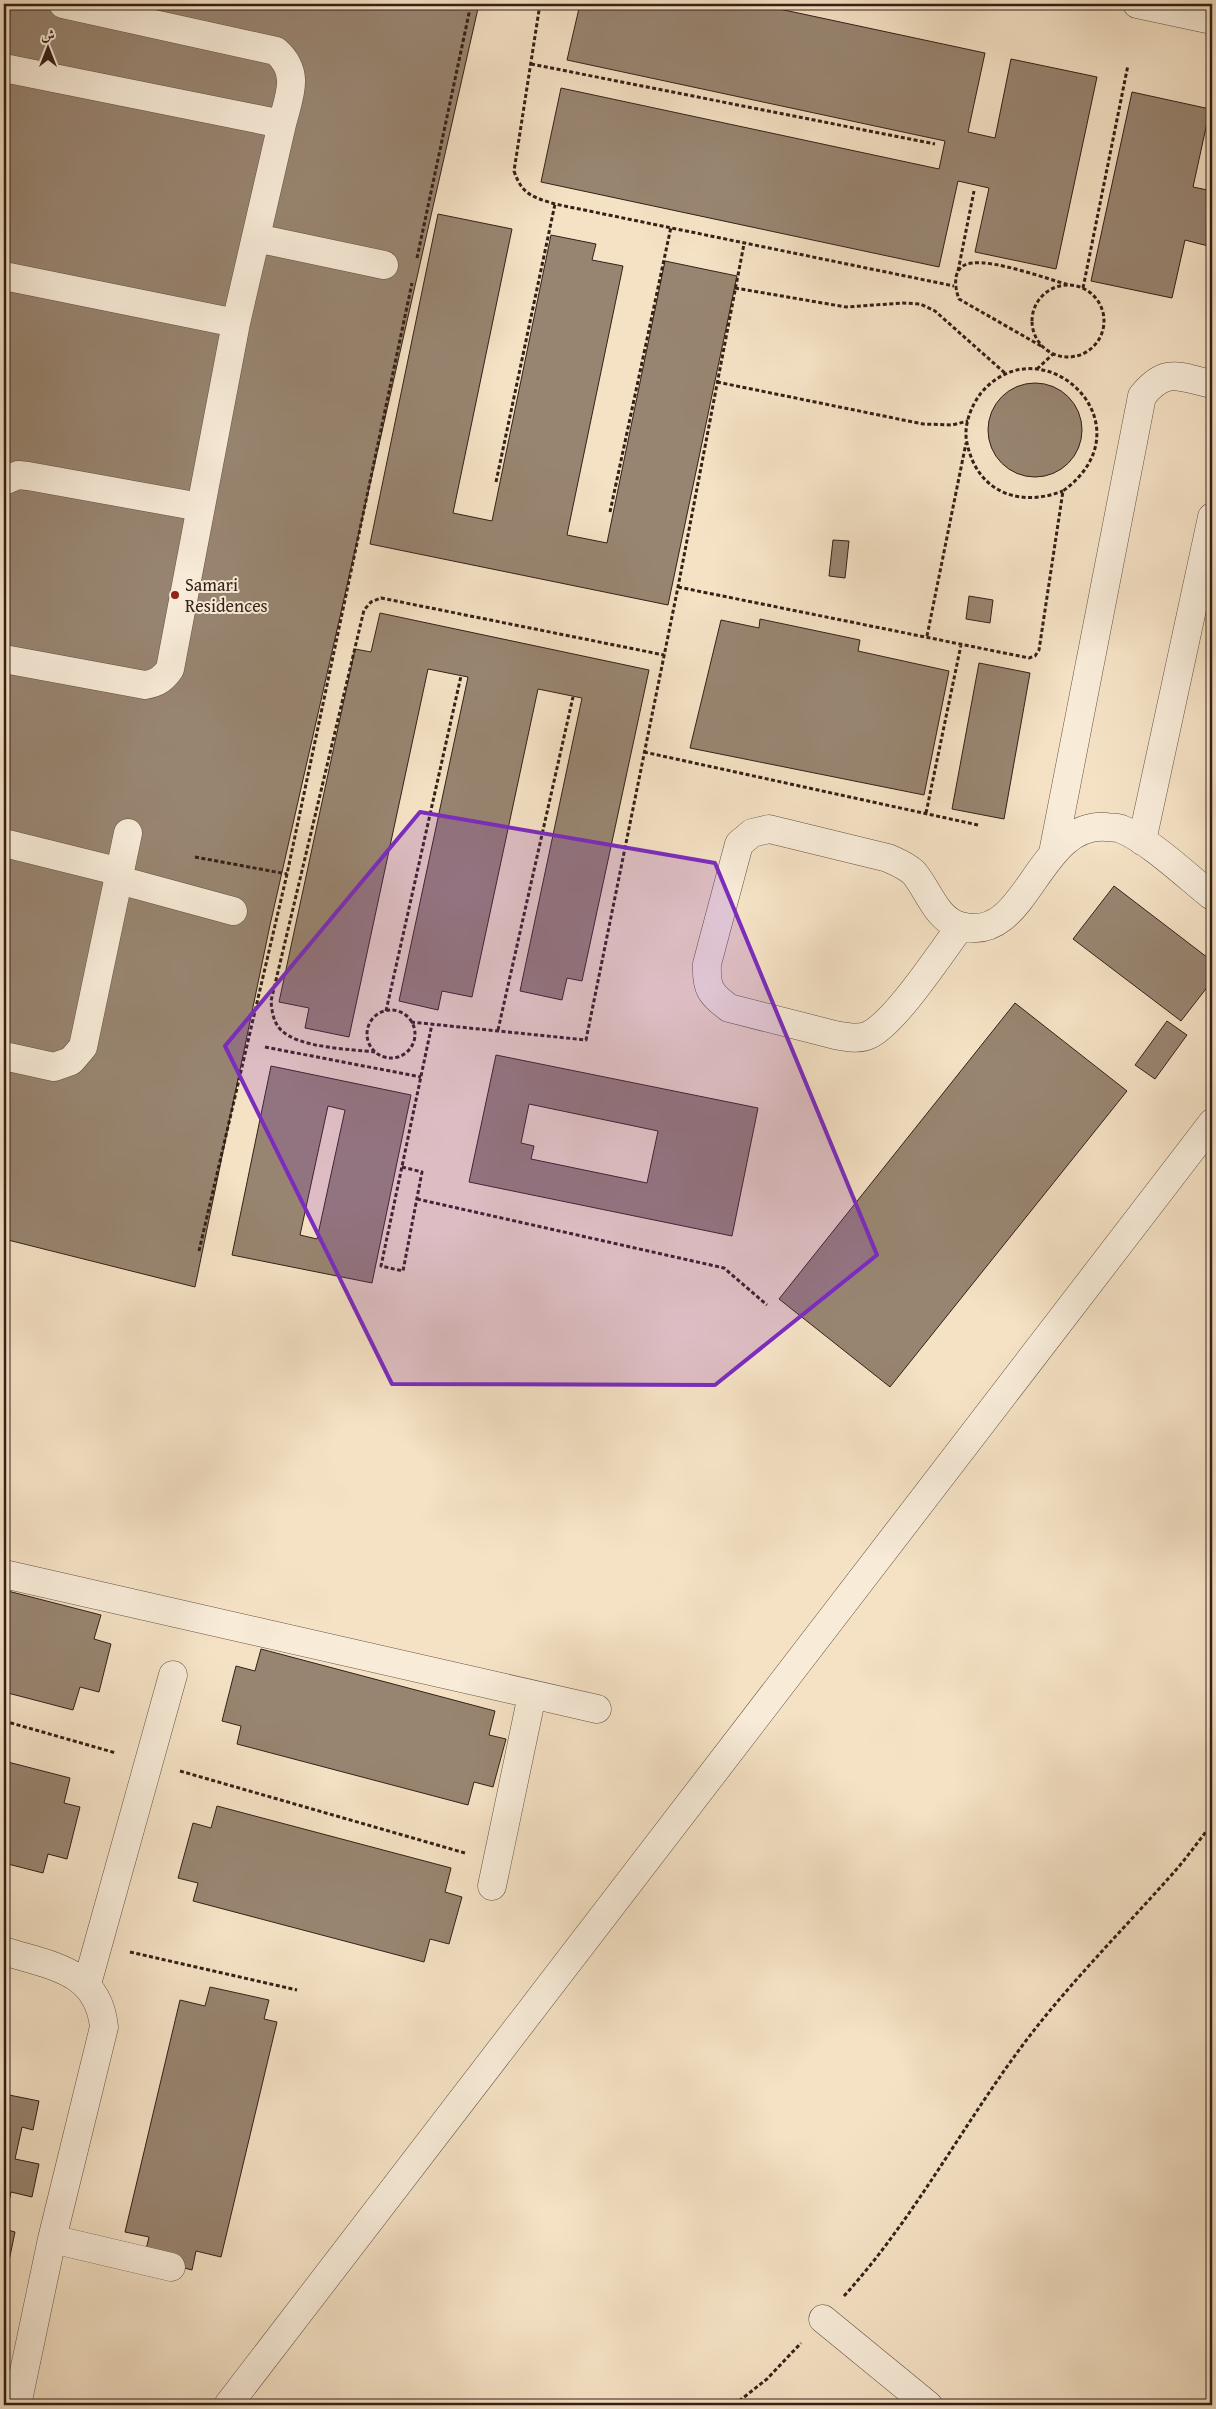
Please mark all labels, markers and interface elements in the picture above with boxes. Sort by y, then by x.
north arrow [22,22,72,72]
text: ش [41,25,55,45]
place label: Samari Residences [185,571,268,619]
marker: Samari Residences [169,589,181,601]

